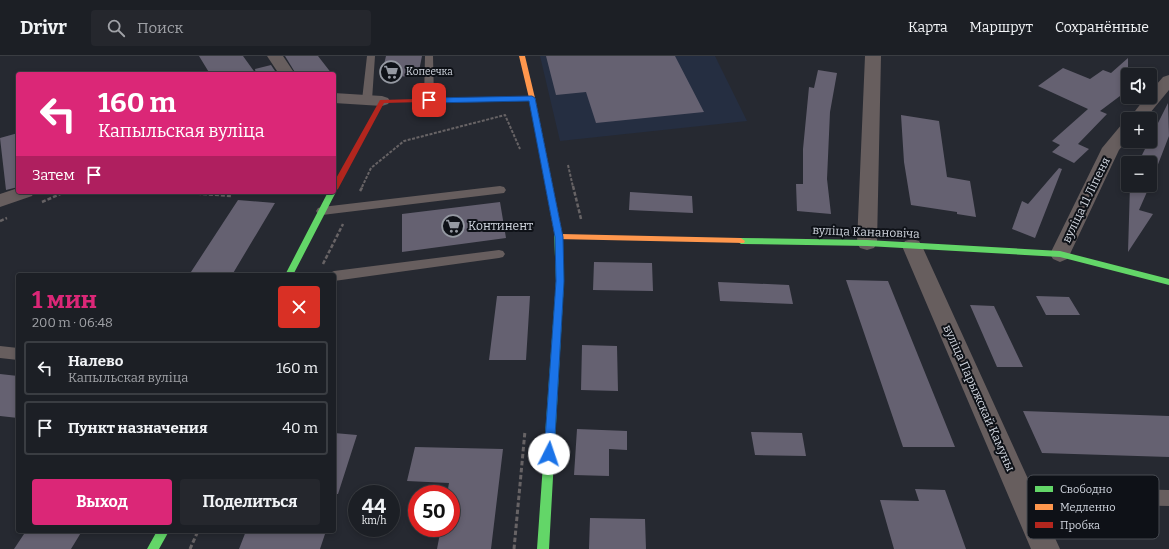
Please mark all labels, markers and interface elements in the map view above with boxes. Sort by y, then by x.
search box [91,10,371,46]
text: Drivr [20,16,67,39]
icon: search [105,17,127,39]
text: Поиск [137,19,183,37]
text: Карта [908,19,948,36]
text: Маршрут [970,19,1033,36]
text: Сохранённые [1055,19,1149,36]
supermarket icon: Копеечка [378,59,404,85]
place label: Копеечка [406,66,453,78]
map controls [1121,68,1157,192]
button: sound [1121,68,1157,104]
pin [412,83,446,117]
text: 160 m [98,86,176,119]
icon: left [32,88,84,140]
icon: arrive [418,89,440,111]
button: + [1121,112,1157,148]
text: Капыльская вуліца [98,120,265,142]
street label: вуліца 11 Ліпеня [1059,155,1113,245]
button: − [1121,156,1157,192]
icon: arrive [83,164,105,186]
text: Затем [32,166,75,184]
supermarket icon: Континент [440,213,466,239]
place label: Континент [468,219,533,233]
street label: вуліца Канановіча [812,223,920,241]
text: 1 мин [32,286,97,314]
button: close [278,286,320,328]
text: 200 m · 06:48 [32,315,113,330]
street label: вуліца Парыжскай Камуны [940,322,1018,474]
text: Налево [68,352,123,370]
icon: left [34,357,56,379]
text: 160 m [276,359,318,377]
text: Капыльская вуліца [68,370,188,385]
icon: arrive [34,417,56,439]
text: Пункт назначения [68,419,208,437]
text: 40 m [282,419,318,437]
position arrow [528,433,570,475]
legend [1027,475,1159,539]
button: Выход [32,479,172,525]
button: Поделиться [180,479,320,525]
text: Свободно [1060,483,1112,496]
speed limit sign: 50 [408,485,460,537]
text: 44 [362,494,386,518]
text: Медленно [1060,501,1116,514]
text: km/h [362,515,386,527]
text: Пробка [1060,519,1100,532]

